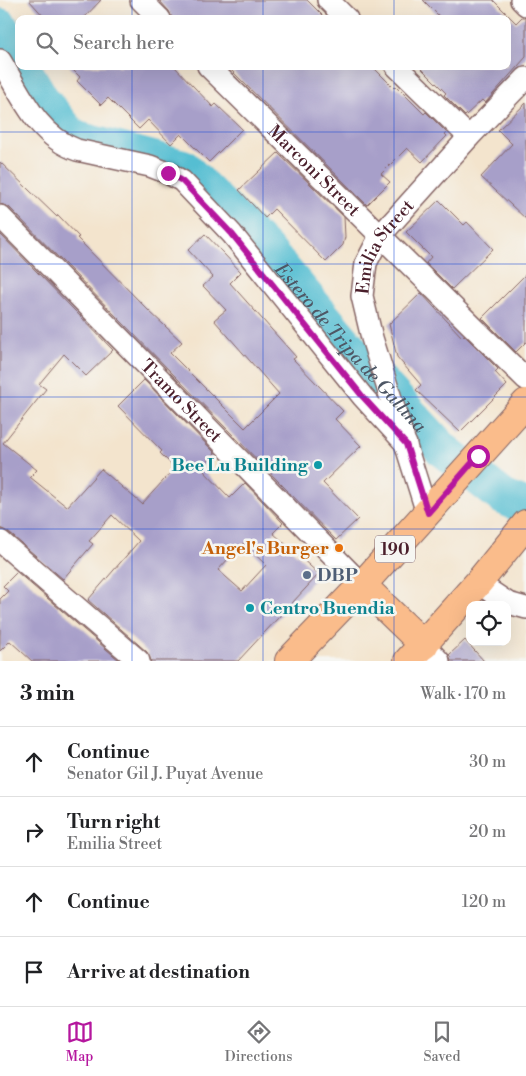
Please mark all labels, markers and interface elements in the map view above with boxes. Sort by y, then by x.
search box [15,15,511,70]
icon: search [33,29,61,57]
text: Search here [73,31,174,55]
street label: Marconi Street [263,120,366,222]
route end [157,162,180,185]
street label: Emilia Street [351,194,420,296]
water label: Estero de Tripa de Gallina [269,257,432,438]
street label: Tramo Street [135,355,227,448]
route start [467,445,490,468]
place label: Bee Lu Building [171,454,309,477]
marker: Bee Lu Building [312,459,324,471]
road number: 190 [375,536,415,562]
place label: Angel's Burger [201,537,329,560]
marker: Angel's Burger [333,542,345,554]
place label: DBP [317,564,358,587]
marker: DBP [301,569,313,581]
place label: Centro Buendia [260,597,395,620]
map controls [466,601,511,646]
button: locate [466,601,511,646]
marker: Centro Buendia [244,602,256,614]
text: 3 min [20,681,75,707]
text: Walk · 170 m [420,684,506,704]
text: Continue [67,740,150,764]
icon: ahead [20,748,48,776]
text: 30 m [469,752,506,772]
text: Senator Gil J. Puyat Avenue [67,764,263,784]
text: Turn right [67,810,160,834]
icon: right [20,818,48,846]
text: 20 m [469,822,506,842]
text: Emilia Street [67,834,162,854]
icon: ahead [20,888,48,916]
text: Continue [67,890,150,914]
text: 120 m [462,892,506,912]
icon: arrive [20,958,48,986]
text: Arrive at destination [67,960,250,984]
tab: Map [66,1018,94,1066]
tab: Directions [225,1018,292,1066]
tab: Saved [424,1018,460,1066]

